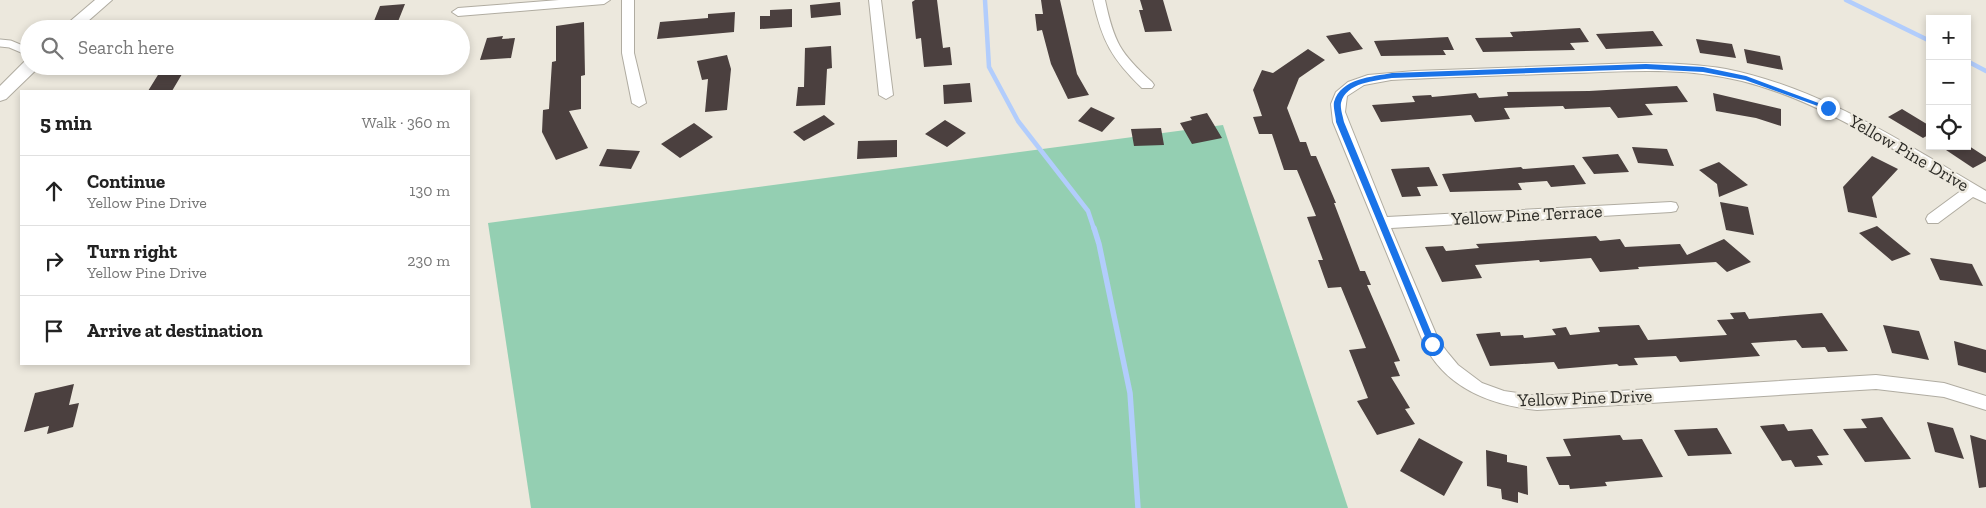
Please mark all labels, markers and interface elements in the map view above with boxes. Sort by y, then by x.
map controls [1926,15,1971,150]
button: + [1926,15,1971,60]
search box [20,20,470,75]
icon: search [38,34,66,62]
text: Search here [78,36,174,59]
button: − [1926,60,1971,105]
route end [1817,97,1840,120]
button: locate [1926,105,1971,150]
street label: Yellow Pine Drive [1844,109,1973,196]
text: 5 min [40,110,92,135]
text: Walk · 360 m [362,113,450,132]
text: Continue [87,170,165,193]
icon: ahead [40,177,68,205]
text: 130 m [409,181,450,200]
text: Yellow Pine Drive [87,193,207,212]
street label: Yellow Pine Terrace [1450,200,1603,230]
text: Turn right [87,240,177,263]
icon: right [40,247,68,275]
text: 230 m [407,251,450,270]
text: Yellow Pine Drive [87,263,207,282]
icon: arrive [40,317,68,345]
text: Arrive at destination [87,319,263,342]
route start [1421,333,1444,356]
street label: Yellow Pine Drive [1516,385,1653,411]

